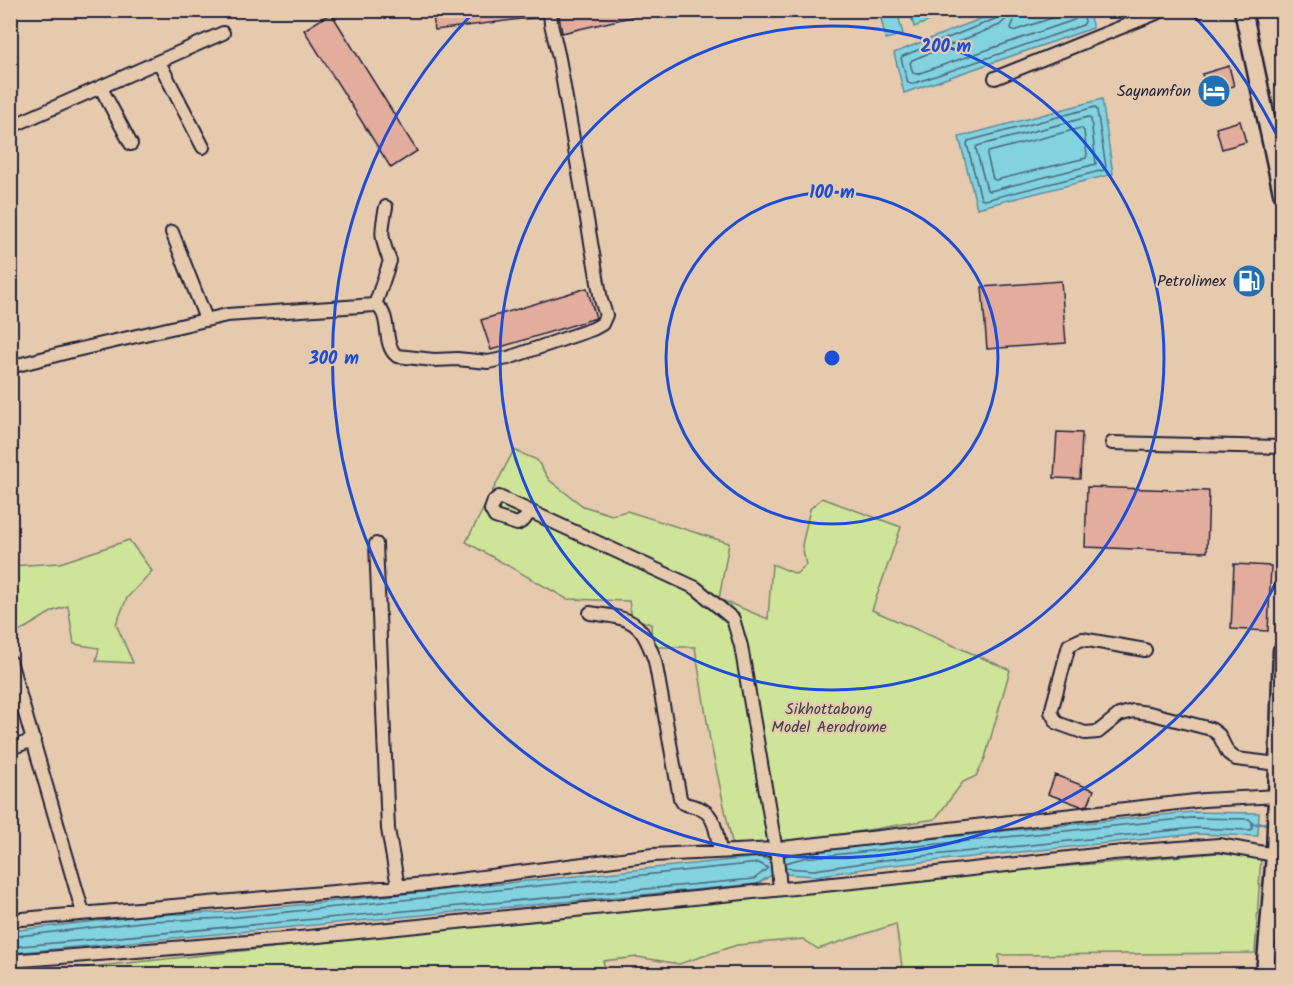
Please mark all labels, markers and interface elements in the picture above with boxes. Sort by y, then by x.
text: 200 m [921,33,972,62]
hotel icon: Saynamfon [1196,73,1232,109]
place label: Saynamfon [1117,79,1191,104]
text: 100 m [809,179,855,208]
fuel station icon: Petrolimex [1231,263,1267,299]
place label: Petrolimex [1157,269,1227,294]
text: 300 m [308,345,359,374]
centre of rings [822,348,842,368]
park label: Sikhottabong Model Aerodrome [771,697,887,740]

